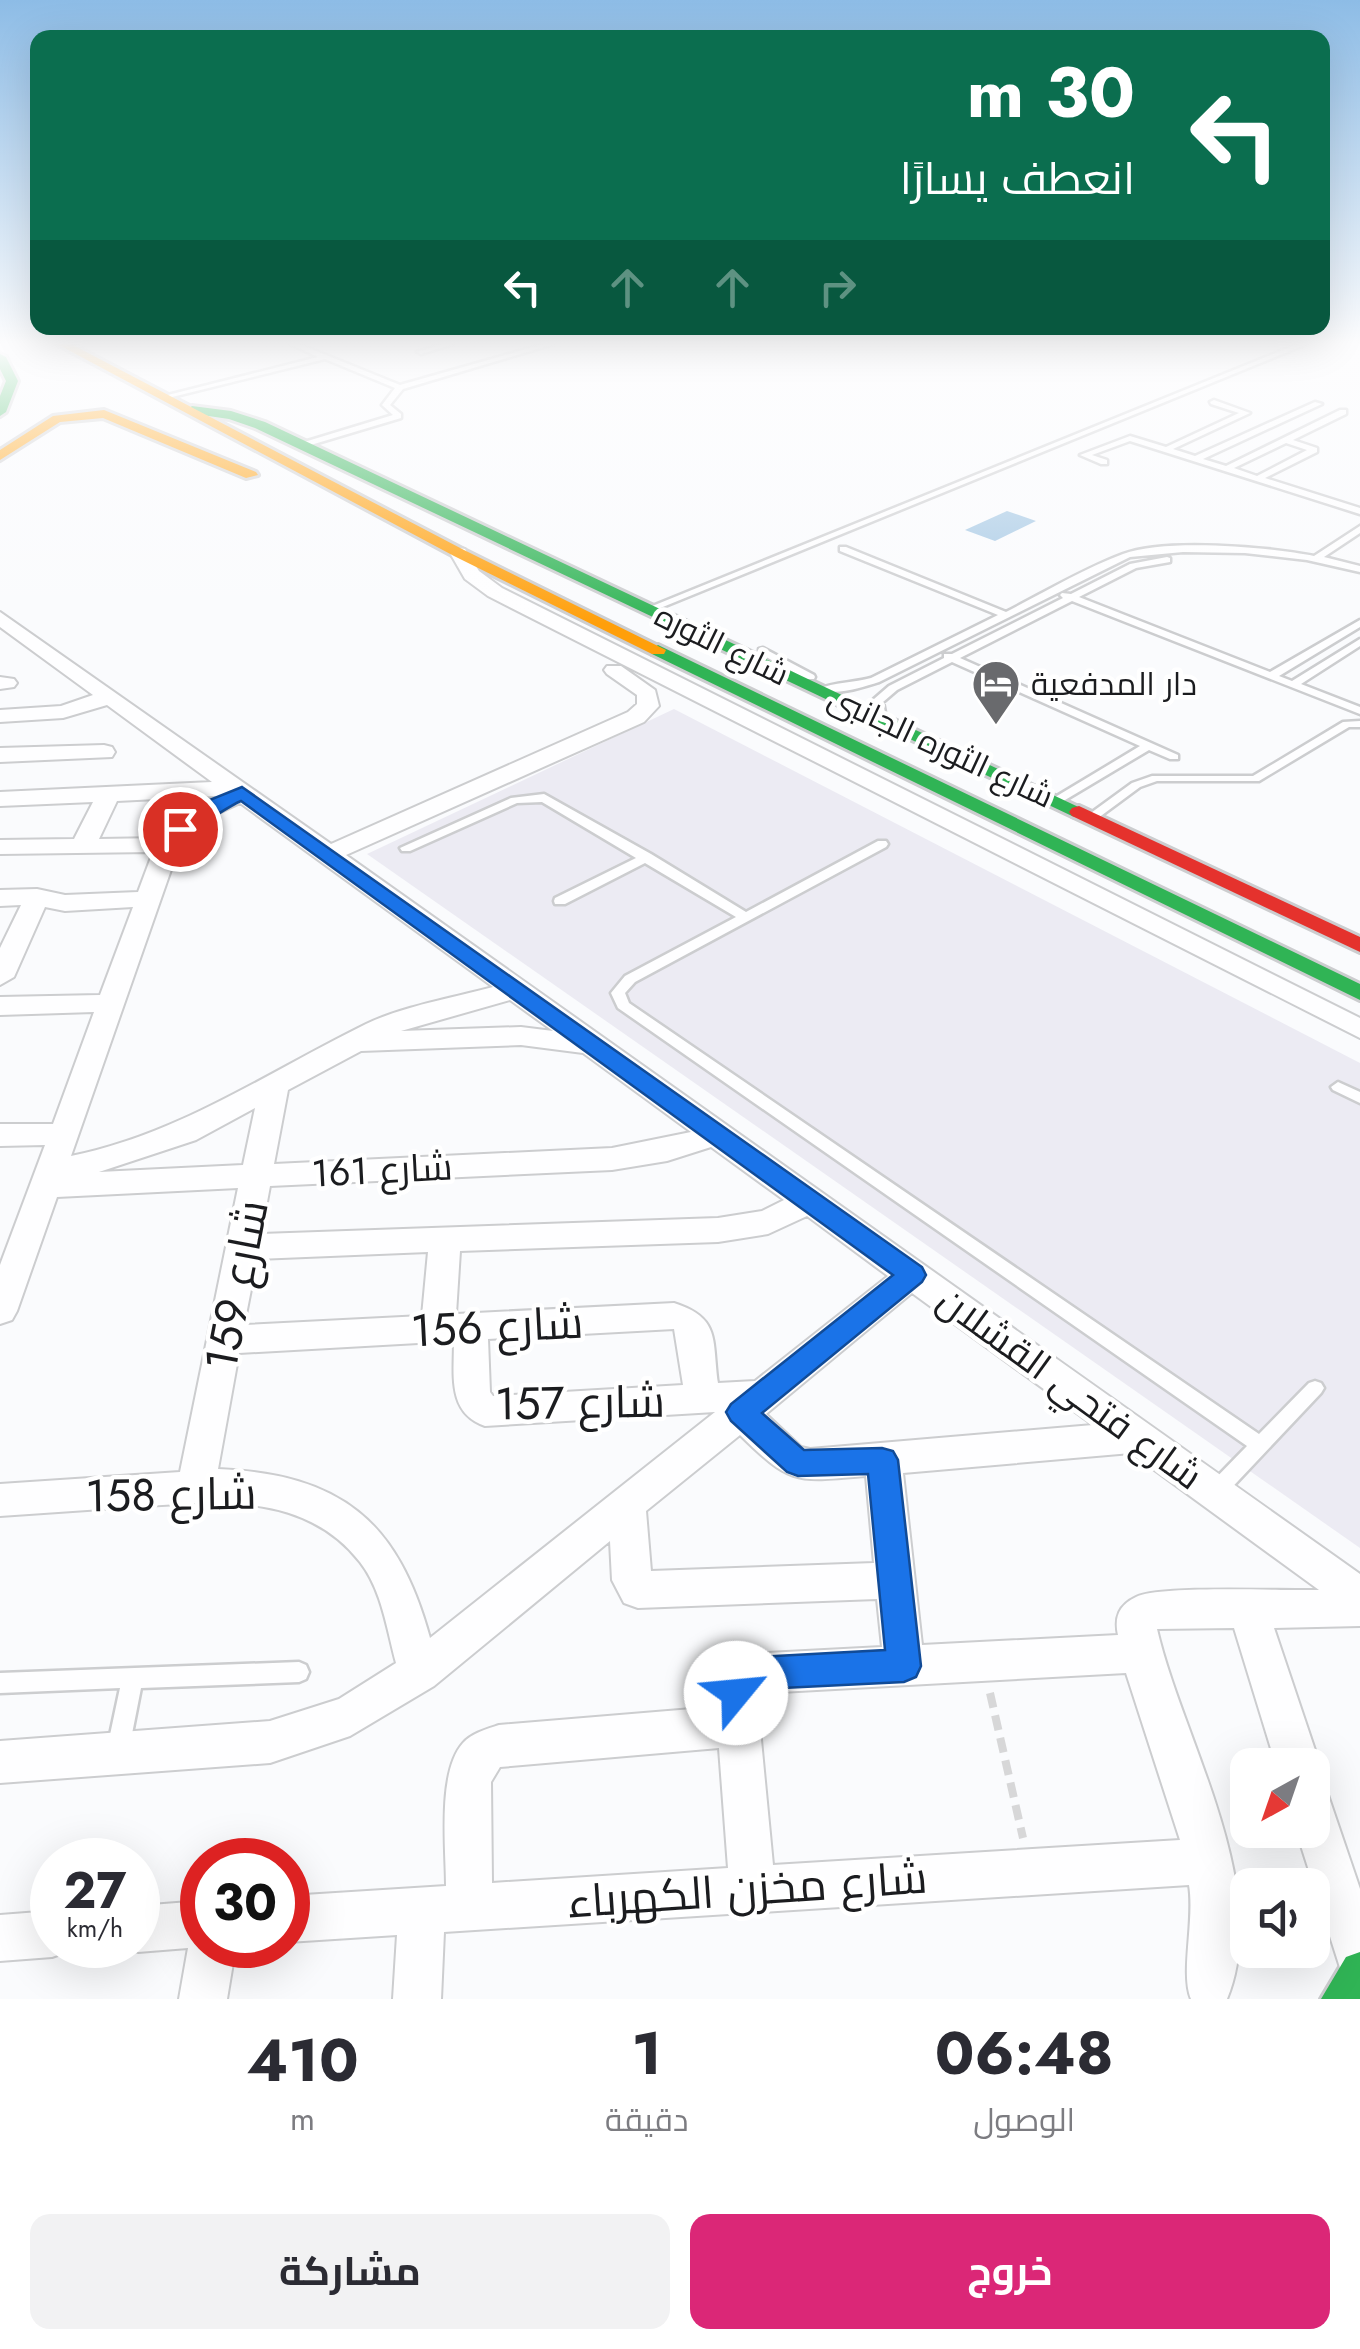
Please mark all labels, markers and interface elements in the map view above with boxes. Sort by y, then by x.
text: 30 m [967,42,1135,143]
icon: left [1170,70,1300,200]
text: انعطف يسارًا [900,146,1135,211]
icon: left [495,260,550,315]
icon: ahead [600,260,655,315]
icon: ahead [705,260,760,315]
icon: right [810,260,865,315]
street label: شارع الثوره [647,593,797,697]
hotel icon: دار المدفعية [970,658,1022,726]
place label: دار المدفعية [1031,661,1197,707]
street label: شارع الثوره الجانبى [821,675,1061,819]
pin [138,787,223,872]
icon: arrive [153,802,208,857]
street label: شارع 161 [310,1138,454,1201]
street label: شارع 159 [188,1194,285,1376]
street label: شارع فتحي القشلان [925,1273,1214,1505]
street label: شارع 156 [409,1290,585,1363]
street label: شارع 157 [494,1369,666,1436]
street label: شارع 158 [85,1461,257,1528]
position arrow [684,1641,788,1745]
north arrow [1230,1748,1330,1848]
map controls [1230,1748,1330,1968]
speed limit sign: 30 [180,1838,310,1968]
street label: شارع مخزن الكهرباء [565,1844,929,1935]
text: 27 [64,1854,126,1927]
button: sound [1230,1868,1330,1968]
text: km/h [67,1910,123,1946]
text: 1 [631,2010,662,2097]
text: 06:48 [935,2010,1114,2097]
text: 410 [246,2017,359,2104]
text: m [290,2096,315,2142]
text: دقيقة [605,2097,688,2143]
text: الوصول [973,2097,1075,2143]
button: مشاركة [30,2214,670,2329]
button: خروج [690,2214,1330,2329]

